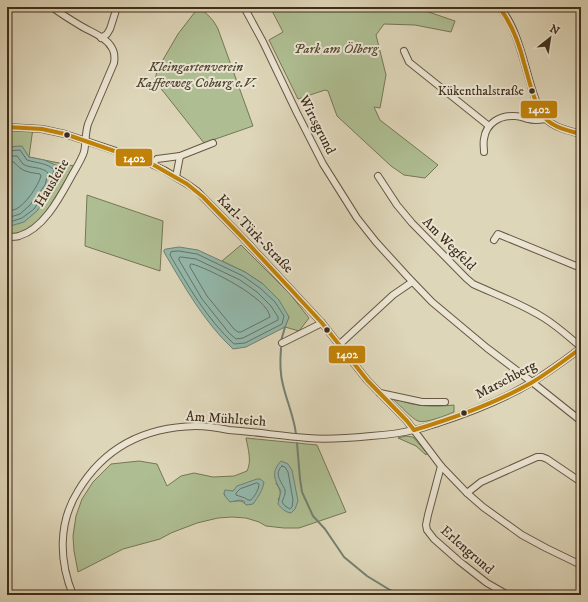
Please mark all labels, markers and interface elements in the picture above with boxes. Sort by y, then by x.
north arrow [530,18,570,58]
text: N [547,22,562,39]
park label: Park am Ölberg [294,40,379,58]
park label: Kleingartenverein Kaffeeweg Coburg e.V. [135,58,257,92]
place label: Kükenthalstraße [438,83,524,99]
marker: Kükenthalstraße [527,86,537,96]
street label: Wirtsgrund [294,92,340,158]
line badge: 1402 [520,100,558,119]
text: 1402 [528,103,550,117]
unlabelled marker [62,130,72,140]
line badge: 1402 [115,148,153,167]
text: 1402 [123,152,145,166]
street label: Hausleite [31,156,73,210]
street label: Karl-Türk-Straße [213,191,297,277]
street label: Am Wegfeld [418,213,480,275]
unlabelled marker [322,325,332,335]
line badge: 1402 [328,345,366,364]
text: 1402 [336,348,358,362]
street label: Marschberg [472,356,540,404]
street label: Am Mühlteich [185,407,267,431]
unlabelled marker [459,408,469,418]
street label: Erlengrund [436,522,498,578]

